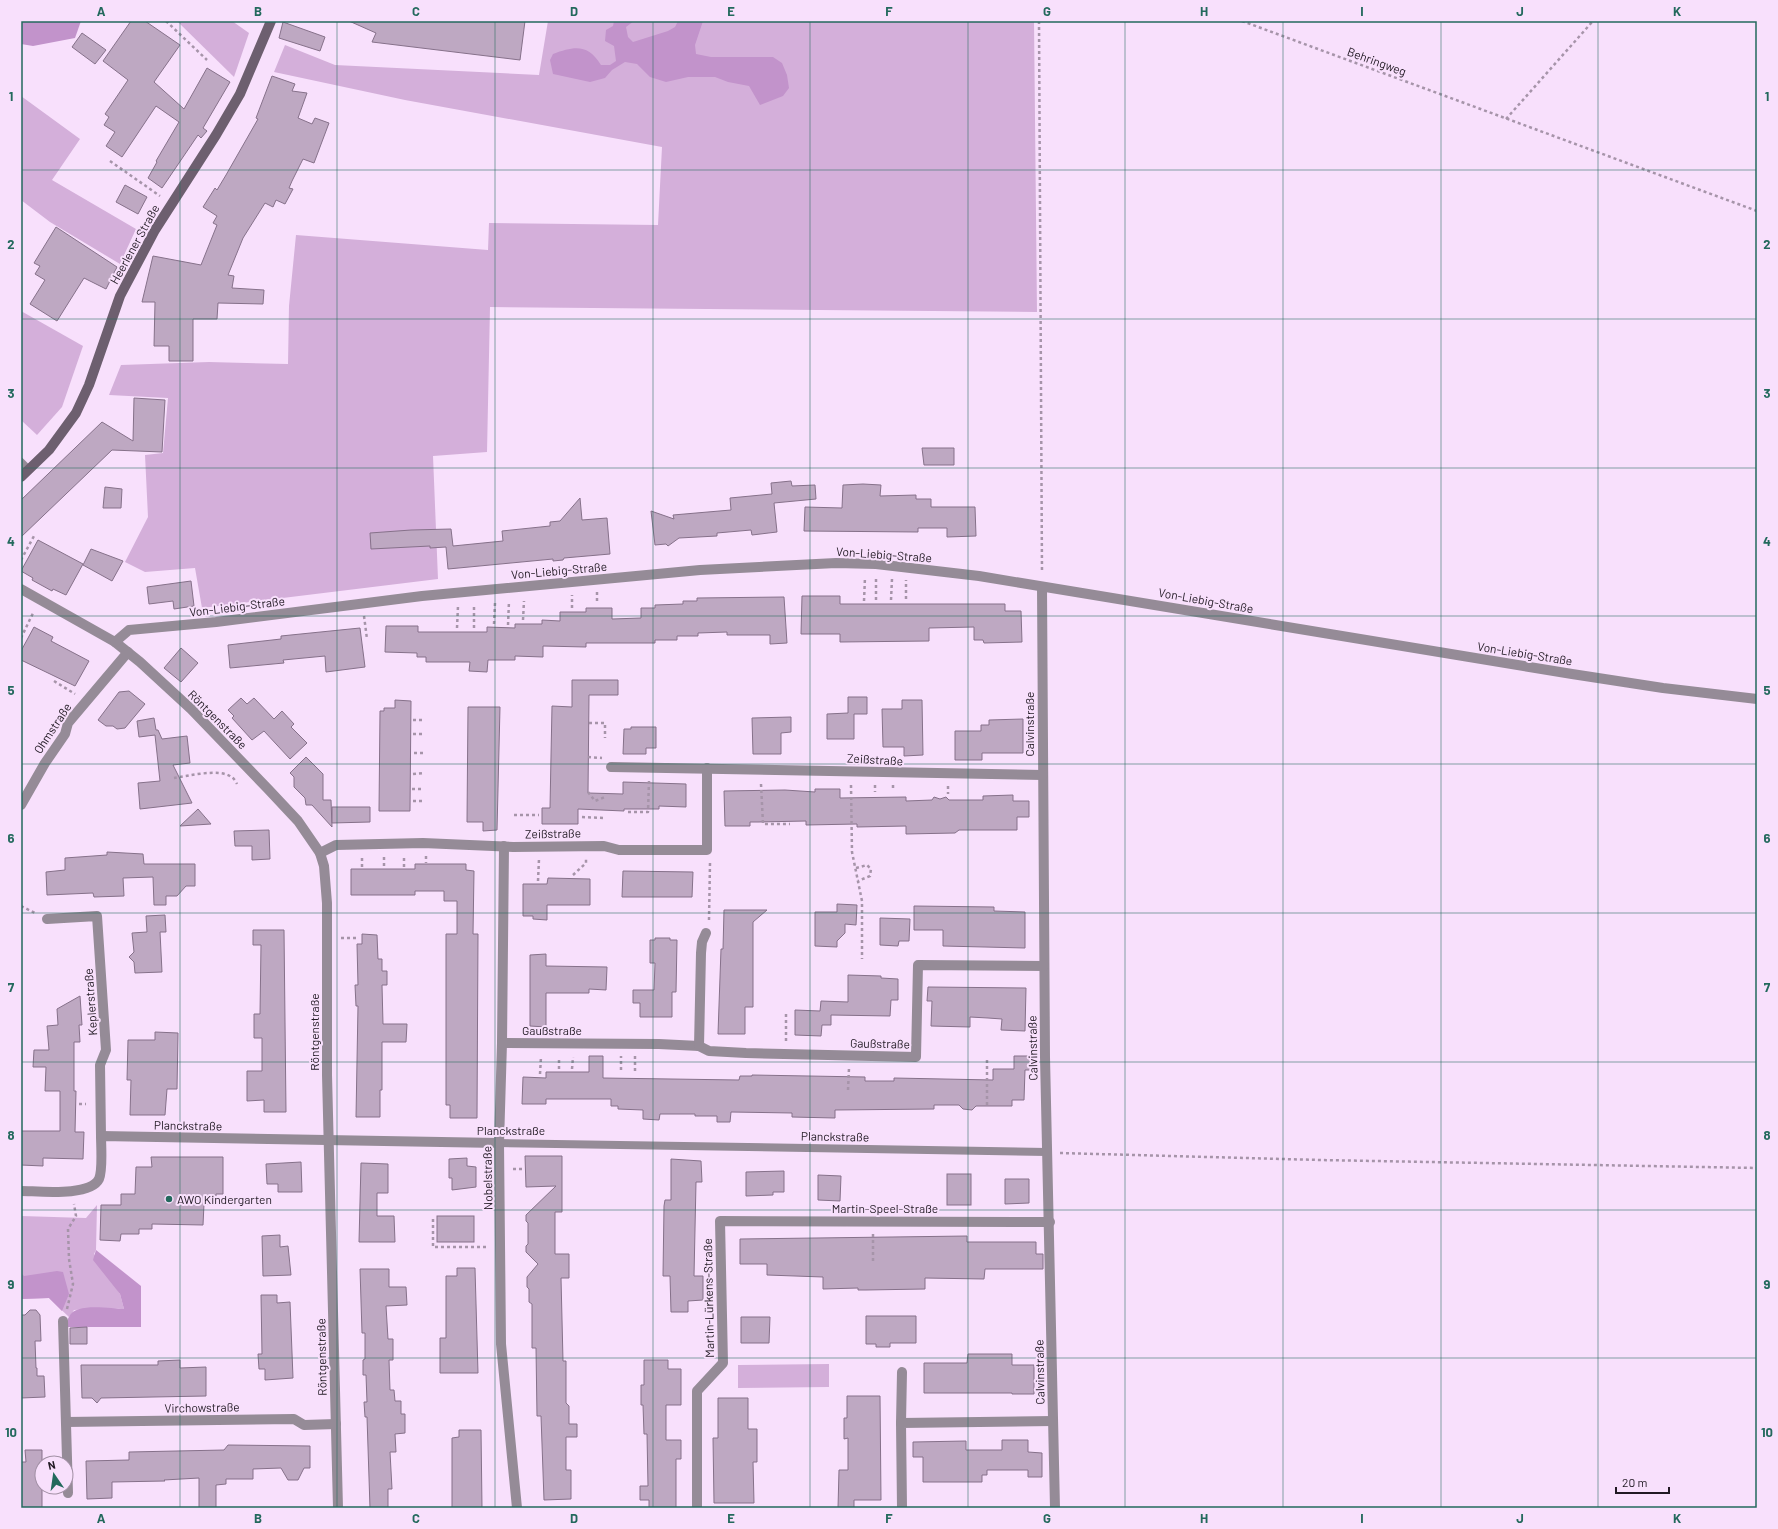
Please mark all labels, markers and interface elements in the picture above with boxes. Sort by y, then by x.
text: A [97,3,106,19]
text: B [254,3,262,19]
text: C [412,3,420,19]
text: D [570,3,578,19]
text: E [727,3,735,19]
text: F [885,3,893,19]
text: G [1043,3,1051,19]
text: H [1200,3,1208,19]
text: I [1360,3,1364,19]
text: J [1516,3,1524,19]
text: K [1673,3,1681,19]
street label: Behringweg [1345,44,1409,78]
text: 1 [9,88,13,104]
text: 1 [1765,88,1769,104]
street label: Heerlener Straße [106,202,162,286]
text: 2 [7,236,15,252]
text: 2 [1763,236,1771,252]
text: 3 [7,385,15,401]
text: 3 [1763,385,1771,401]
text: 4 [7,533,15,549]
text: 4 [1763,533,1771,549]
street label: Von-Liebig-Straße [836,544,932,564]
street label: Von-Liebig-Straße [511,559,607,581]
street label: Von-Liebig-Straße [1157,585,1255,615]
street label: Von-Liebig-Straße [188,593,286,619]
street label: Von-Liebig-Straße [1476,639,1574,667]
text: 5 [7,682,15,698]
text: 5 [1763,682,1771,698]
street label: Röntgenstraße [186,687,250,751]
street label: Calvinstraße [1022,691,1036,757]
street label: Ohmstraße [30,700,74,756]
street label: Zeißstraße [847,751,903,767]
street label: Zeißstraße [525,826,581,840]
text: 6 [8,830,15,846]
text: 6 [1764,830,1771,846]
street label: Keplerstraße [81,968,99,1036]
text: 7 [8,979,15,995]
text: 7 [1764,979,1771,995]
street label: Röntgenstraße [307,993,321,1071]
street label: Calvinstraße [1024,1015,1040,1081]
street label: Gaußstraße [522,1023,582,1037]
street label: Gaußstraße [850,1035,910,1051]
street label: Planckstraße [154,1117,222,1133]
street label: Planckstraße [477,1123,545,1137]
text: 8 [7,1127,15,1143]
text: 8 [1763,1127,1771,1143]
street label: Planckstraße [801,1128,869,1144]
street label: Nobelstraße [479,1146,495,1210]
place label: AWO Kindergarten [177,1192,272,1206]
marker: AWO Kindergarten [164,1194,174,1204]
street label: Martin-Speel-Straße [832,1201,938,1215]
street label: Martin-Lürkens-Straße [700,1238,716,1358]
text: 9 [8,1276,15,1292]
text: 9 [1764,1276,1771,1292]
street label: Röntgenstraße [313,1318,329,1396]
street label: Calvinstraße [1031,1339,1047,1405]
street label: Virchowstraße [164,1399,240,1415]
text: 10 [5,1424,17,1440]
text: 10 [1761,1424,1773,1440]
north arrow [34,1455,74,1495]
text: N [47,1458,57,1472]
scale bar [1616,1469,1669,1495]
text: 20 m [1622,1475,1648,1489]
text: A [97,1510,106,1526]
text: B [254,1510,262,1526]
text: C [412,1510,420,1526]
text: D [570,1510,578,1526]
text: E [727,1510,735,1526]
text: F [885,1510,893,1526]
text: G [1043,1510,1051,1526]
text: H [1200,1510,1208,1526]
text: I [1360,1510,1364,1526]
text: J [1516,1510,1524,1526]
text: K [1673,1510,1681,1526]

